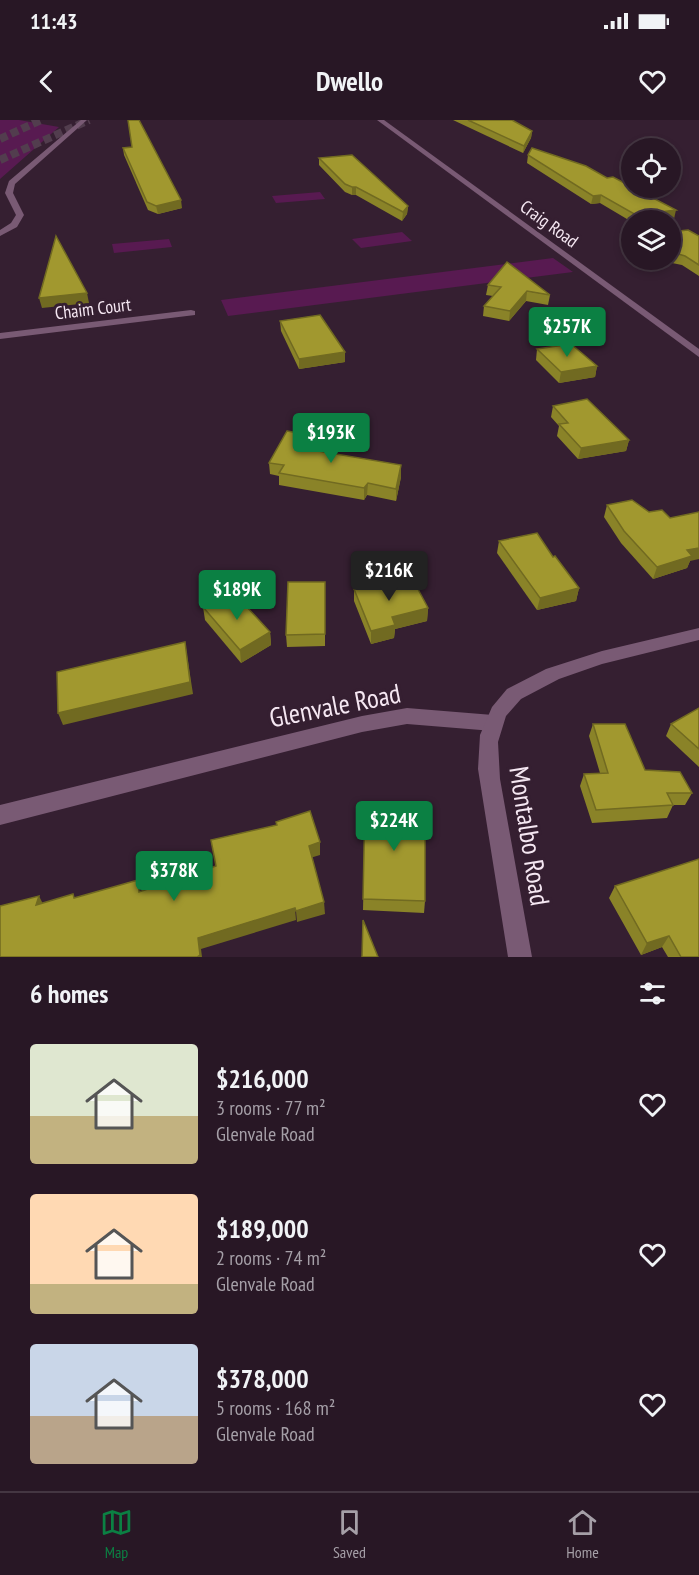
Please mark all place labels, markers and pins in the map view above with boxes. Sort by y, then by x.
pin: $257K [525,307,609,358]
pin: $193K [289,413,373,464]
pin: $216K [347,551,431,602]
pin: $189K [195,570,279,621]
pin: $224K [352,801,436,852]
pin: $378K [132,851,216,902]

